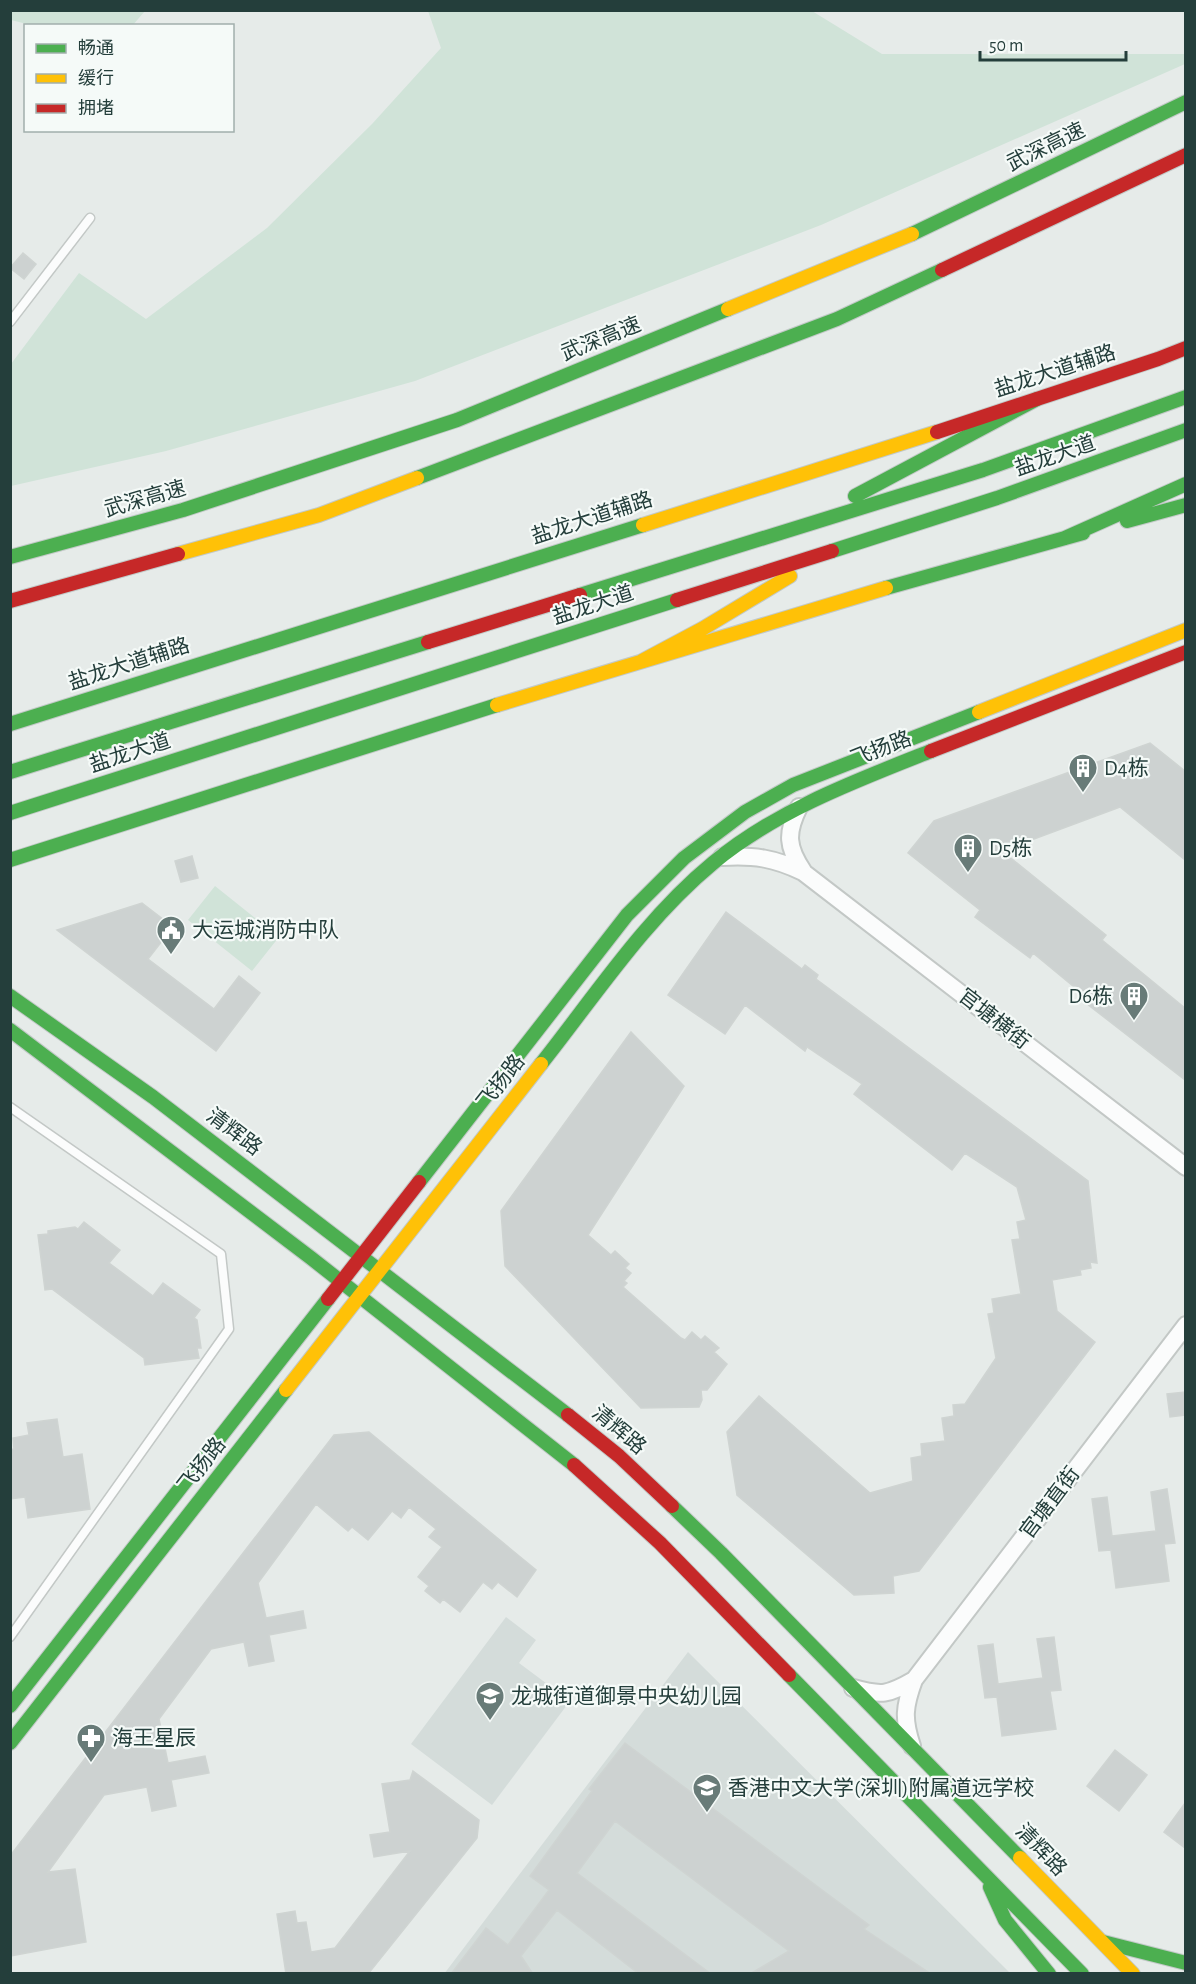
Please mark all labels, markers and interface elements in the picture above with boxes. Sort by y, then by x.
legend [24,24,234,132]
scale bar [980,24,1126,62]
text: 50 m [989,37,1023,55]
text: 畅通 [78,38,114,58]
text: 缓行 [78,68,114,88]
text: 拥堵 [78,98,114,118]
street label: 武深高速 [1003,118,1088,175]
street label: 武深高速 [558,313,644,364]
street label: 盐龙大道辅路 [992,341,1118,400]
street label: 盐龙大道 [1012,431,1098,480]
street label: 武深高速 [101,476,188,521]
street label: 盐龙大道辅路 [529,488,655,547]
street label: 盐龙大道 [550,581,636,628]
street label: 盐龙大道辅路 [66,634,192,693]
street label: 飞扬路 [847,727,914,770]
street label: 盐龙大道 [87,729,173,776]
building icon: D4栋 [1067,752,1099,794]
place label: D4栋 [1104,757,1149,779]
building icon: D5栋 [952,832,984,874]
place label: D5栋 [989,837,1032,859]
public building icon: 大运城消防中队 [155,914,187,956]
place label: 大运城消防中队 [192,919,339,941]
building icon: D6栋 [1118,980,1150,1022]
street label: 官塘横街 [954,984,1034,1053]
place label: D6栋 [1069,985,1113,1007]
street label: 飞扬路 [473,1050,529,1113]
street label: 清辉路 [203,1104,266,1159]
street label: 清辉路 [588,1401,651,1458]
street label: 飞扬路 [174,1433,230,1496]
street label: 官塘直街 [1016,1463,1084,1543]
school or university icon: 龙城街道御景中央幼儿园 [474,1680,506,1722]
place label: 龙城街道御景中央幼儿园 [511,1685,742,1707]
pharmacy icon: 海王星辰 [75,1722,107,1764]
place label: 海王星辰 [112,1727,196,1749]
school or university icon: 香港中文大学(深圳)附属道远学校 [691,1772,723,1814]
place label: 香港中文大学(深圳)附属道远学校 [728,1777,1034,1799]
street label: 清辉路 [1012,1819,1071,1880]

